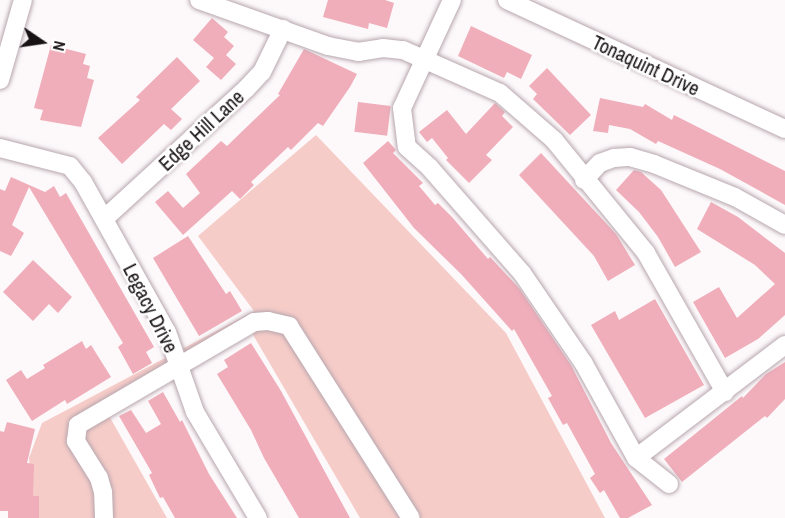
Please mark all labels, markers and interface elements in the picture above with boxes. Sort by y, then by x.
north arrow [12,12,72,72]
street label: Tonaquint Drive [588,30,704,100]
text: N [48,39,71,53]
street label: Edge Hill Lane [153,85,249,175]
street label: Legacy Drive [118,260,184,356]

